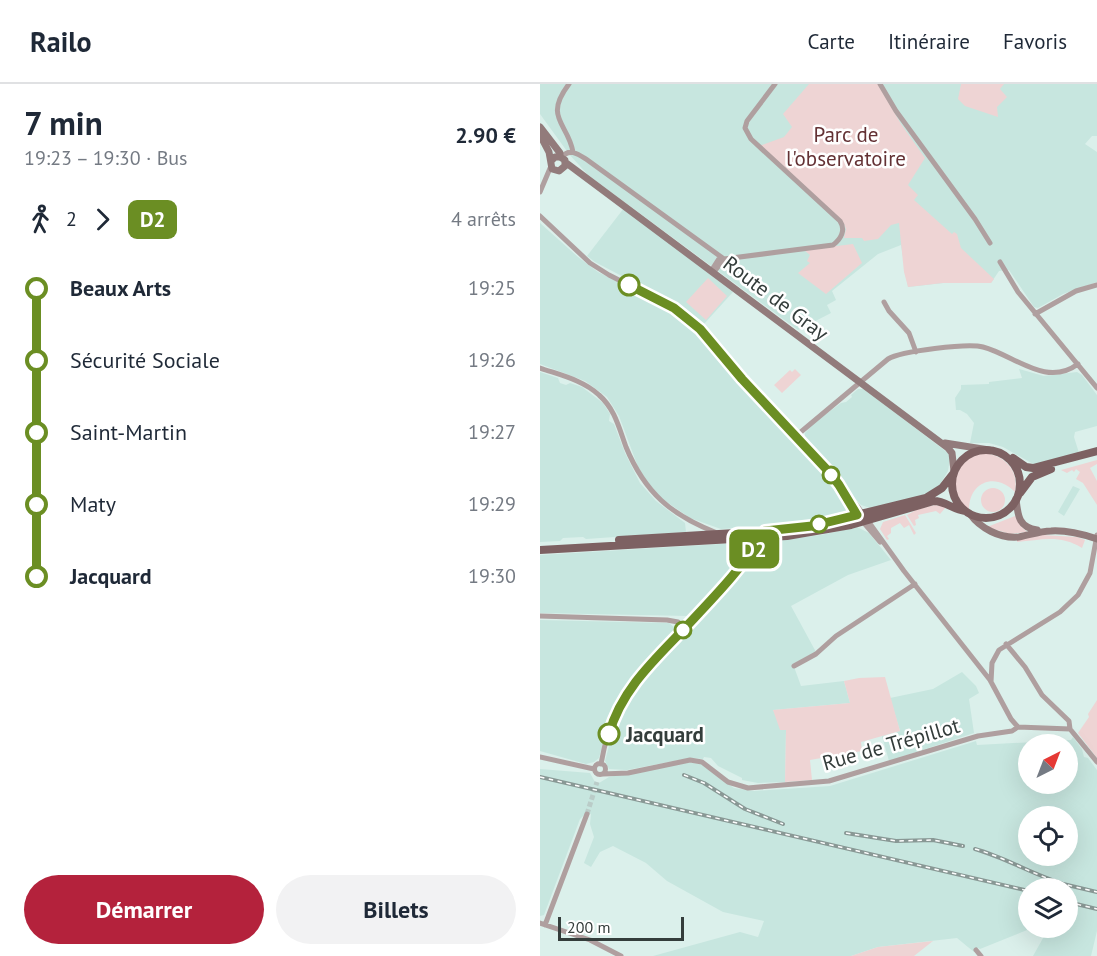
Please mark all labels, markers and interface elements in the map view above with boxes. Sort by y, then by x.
text: Railo [30,23,92,60]
text: Carte [808,28,855,55]
text: Itinéraire [888,28,970,55]
text: Favoris [1003,28,1067,55]
text: 7 min [24,101,103,144]
text: 2.90 € [455,121,516,149]
park label: Parc de l'observatoire [786,121,906,172]
text: 19:23 – 19:30 · Bus [24,145,188,171]
icon: walk [24,203,57,236]
icon: forward [86,203,119,236]
text: 2 [66,206,77,232]
text: D2 [140,206,165,233]
text: 4 arrêts [451,206,516,232]
street label: Route de Gray [718,250,834,347]
text: Beaux Arts [70,274,171,302]
unlabelled marker [618,274,640,296]
text: 19:25 [468,275,516,301]
text: Sécurité Sociale [70,346,220,374]
text: 19:26 [468,347,516,373]
text: Saint-Martin [70,418,187,446]
text: 19:27 [468,419,516,445]
unlabelled marker [822,466,840,484]
text: Maty [70,490,116,518]
text: 19:29 [468,491,516,517]
unlabelled marker [810,515,828,533]
line badge: D2 [727,530,781,568]
text: D2 [741,536,767,563]
text: Jacquard [70,562,152,590]
text: 19:30 [468,563,516,589]
unlabelled marker [674,621,692,639]
street label: Rue de Trépillot [819,711,963,777]
place label: Jacquard [625,721,704,748]
marker: Jacquard [598,723,620,745]
north arrow [1018,734,1078,794]
map controls [1018,734,1078,938]
button: locate [1018,806,1078,866]
button: Démarrer [24,875,264,944]
button: Billets [276,875,516,944]
button: layers [1018,878,1078,938]
scale bar [558,914,684,942]
text: 200 m [567,917,610,937]

